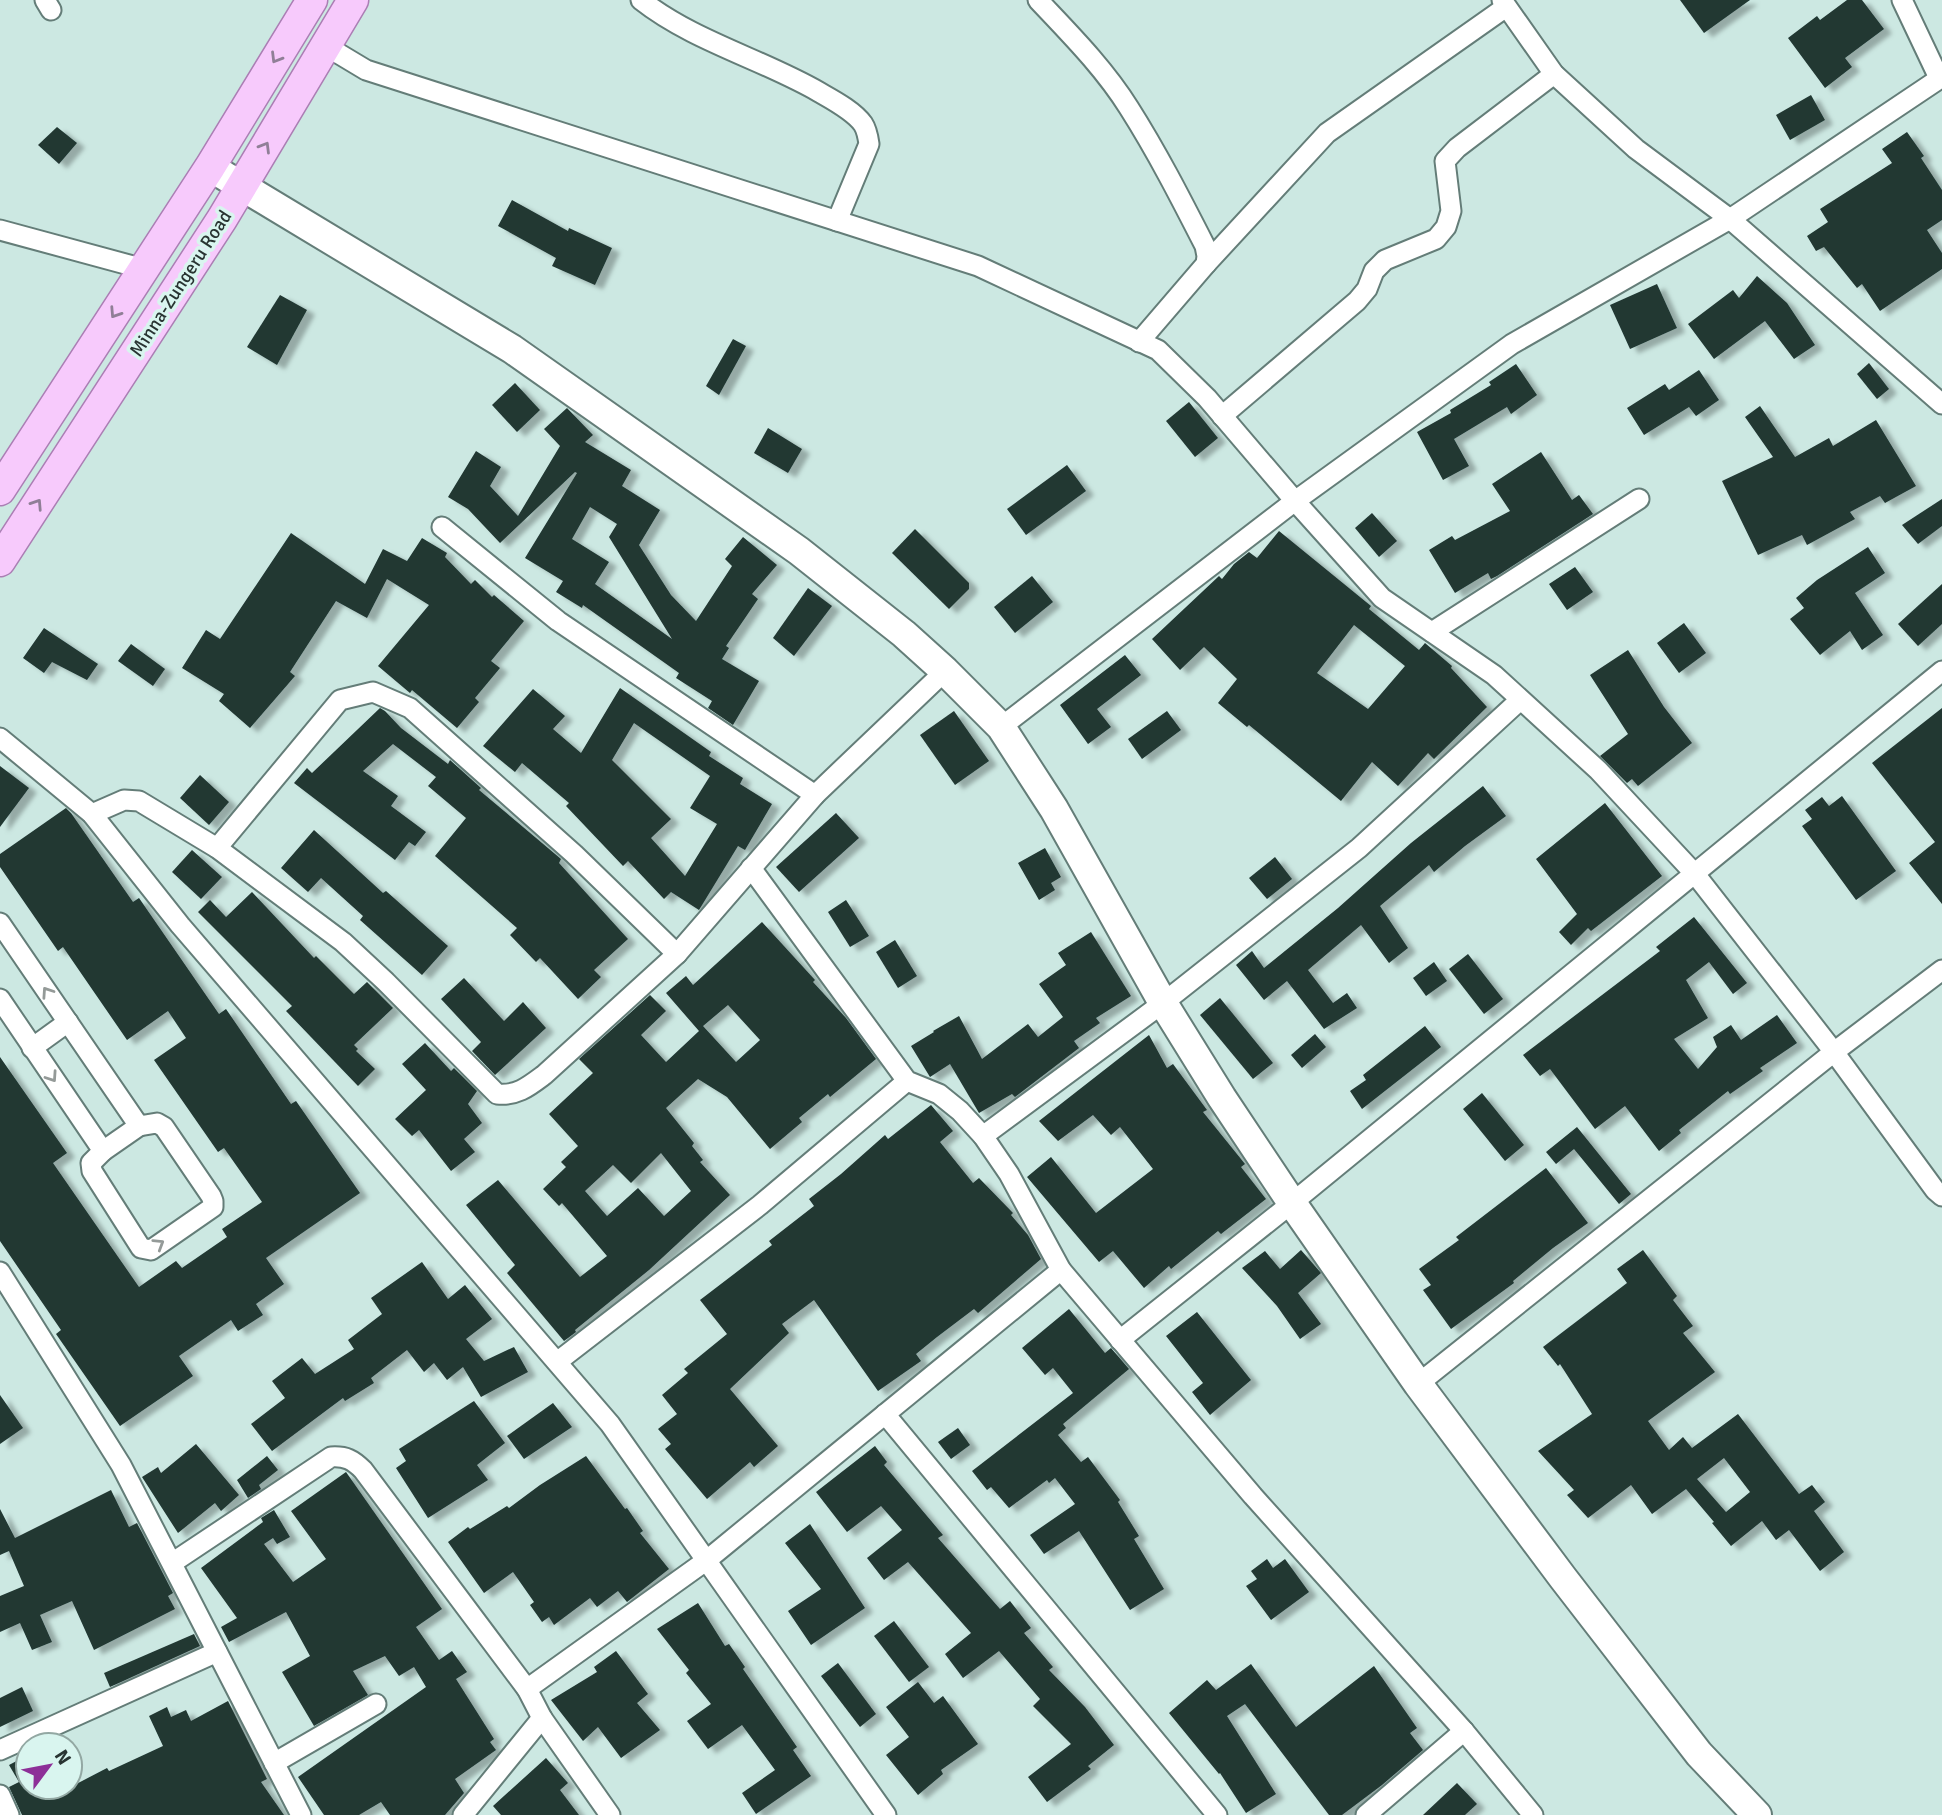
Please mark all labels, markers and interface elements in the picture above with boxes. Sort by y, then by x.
one-way arrow [271,51,284,64]
one-way arrow [256,142,269,155]
street label: Minna-Zungeru Road [125,206,237,361]
one-way arrow [111,305,124,318]
one-way arrow [29,499,41,512]
one-way arrow [43,987,56,1000]
one-way arrow [43,1069,56,1082]
one-way arrow [151,1239,164,1252]
north arrow [14,1731,84,1801]
text: N [49,1746,76,1769]

